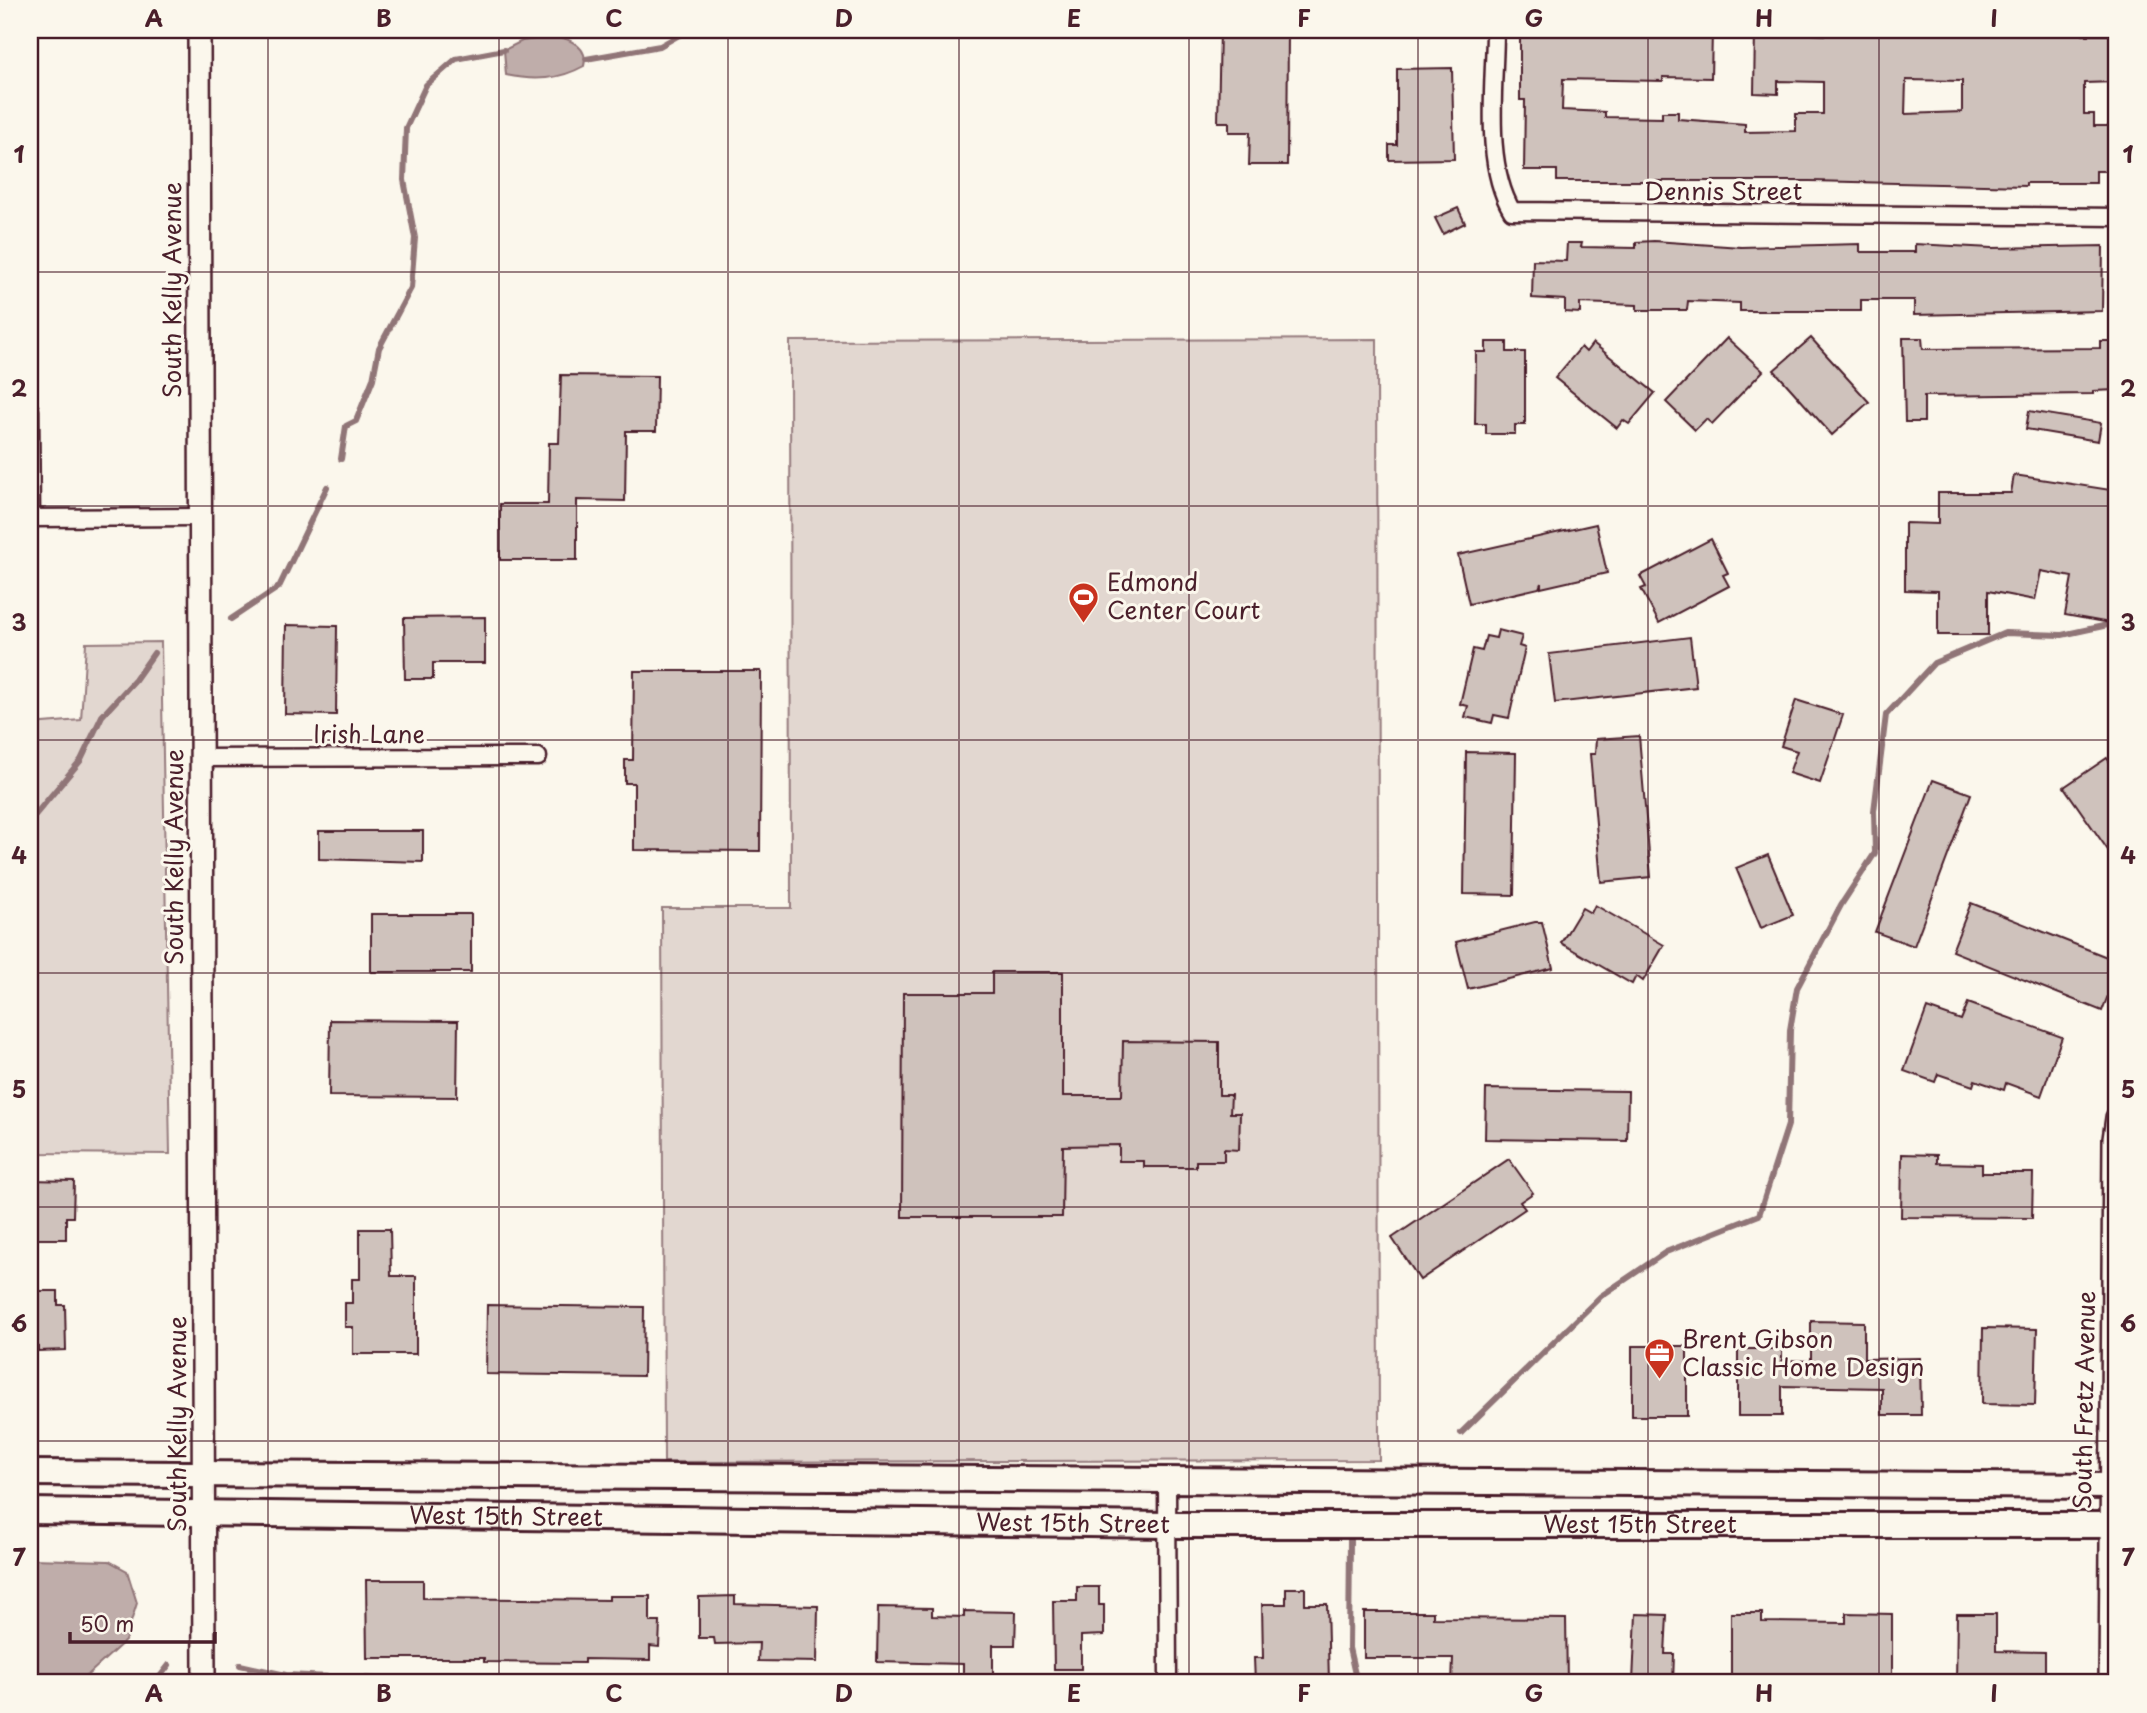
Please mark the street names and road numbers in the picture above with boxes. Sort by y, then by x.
street label: Dennis Street [1644,172,1802,208]
street label: South Kelly Avenue [153,182,189,398]
street label: Irish Lane [313,715,425,751]
street label: South Kelly Avenue [155,749,191,965]
street label: South Fretz Avenue [2063,1291,2103,1509]
street label: South Kelly Avenue [158,1316,194,1532]
street label: West 15th Street [409,1496,603,1534]
street label: West 15th Street [976,1503,1170,1541]
street label: West 15th Street [1543,1505,1737,1541]

